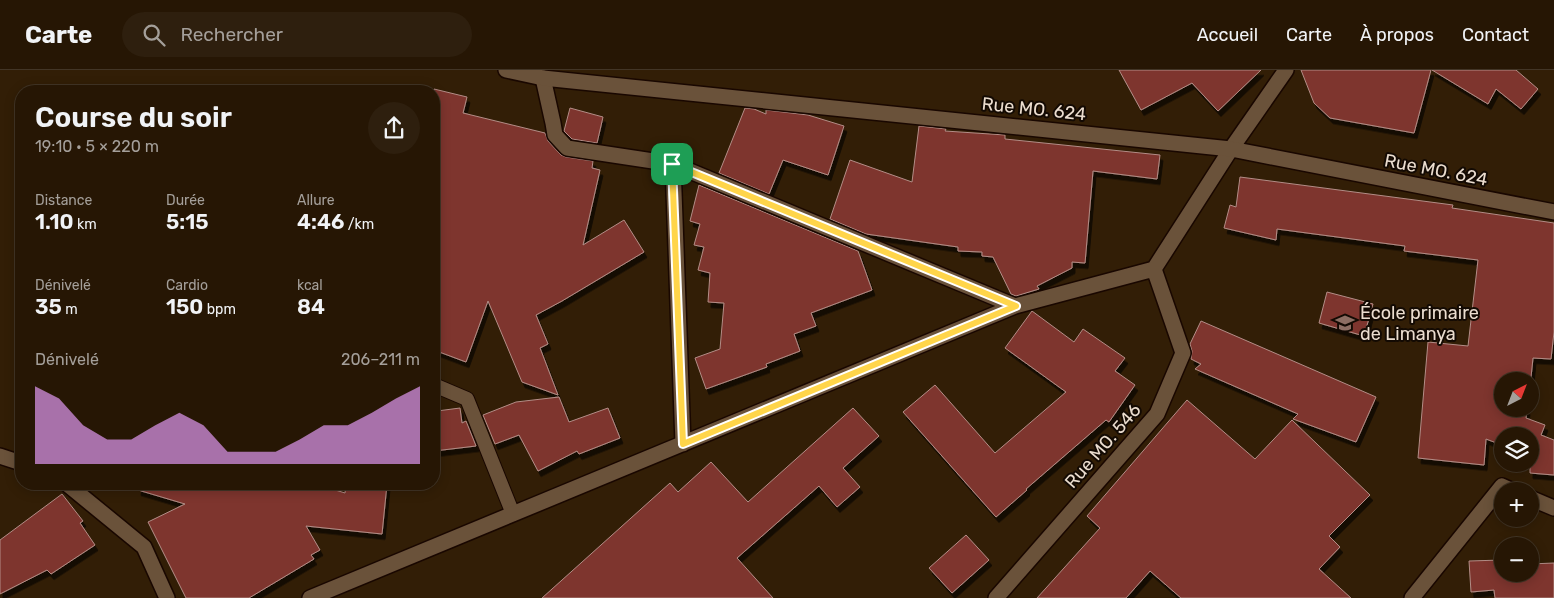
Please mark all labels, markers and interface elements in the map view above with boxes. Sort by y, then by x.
search box [122,12,472,57]
text: Carte [25,21,92,49]
icon: search [140,21,168,49]
text: Rechercher [180,23,283,46]
text: Accueil [1197,24,1258,46]
text: Carte [1286,24,1332,46]
text: À propos [1360,24,1434,46]
text: Contact [1462,24,1529,46]
street label: Rue MO. 624 [981,93,1087,125]
text: Course du soir [35,101,232,134]
button: share [368,102,420,154]
text: 19:10 · 5 × 220 m [35,137,159,156]
pin [651,143,693,185]
street label: Rue MO. 624 [1383,149,1489,191]
icon: arrive [658,150,686,178]
text: Distance [35,192,92,209]
text: Durée [166,192,205,209]
text: Allure [297,192,335,209]
text: 1.10 [35,209,74,234]
text: 5:15 [166,209,209,234]
text: 4:46 [297,209,344,234]
text: km [74,216,97,233]
text: /km [344,216,374,233]
text: Dénivelé [35,277,91,294]
text: Cardio [166,277,208,294]
text: kcal [297,277,323,294]
text: 35 [35,294,62,319]
text: 150 [166,294,203,319]
text: 84 [297,294,325,319]
text: m [62,301,78,318]
text: bpm [203,301,236,318]
place label: École primaire de Limanya [1360,302,1479,345]
school or university icon: École primaire de Limanya [1334,312,1356,334]
text: Dénivelé [35,350,99,369]
text: 206–211 m [341,350,420,369]
north arrow [1494,372,1539,418]
map controls [1494,372,1539,582]
street label: Rue MO. 546 [1060,399,1146,493]
button: layers [1494,427,1539,472]
button: + [1494,482,1539,527]
button: − [1494,537,1539,582]

